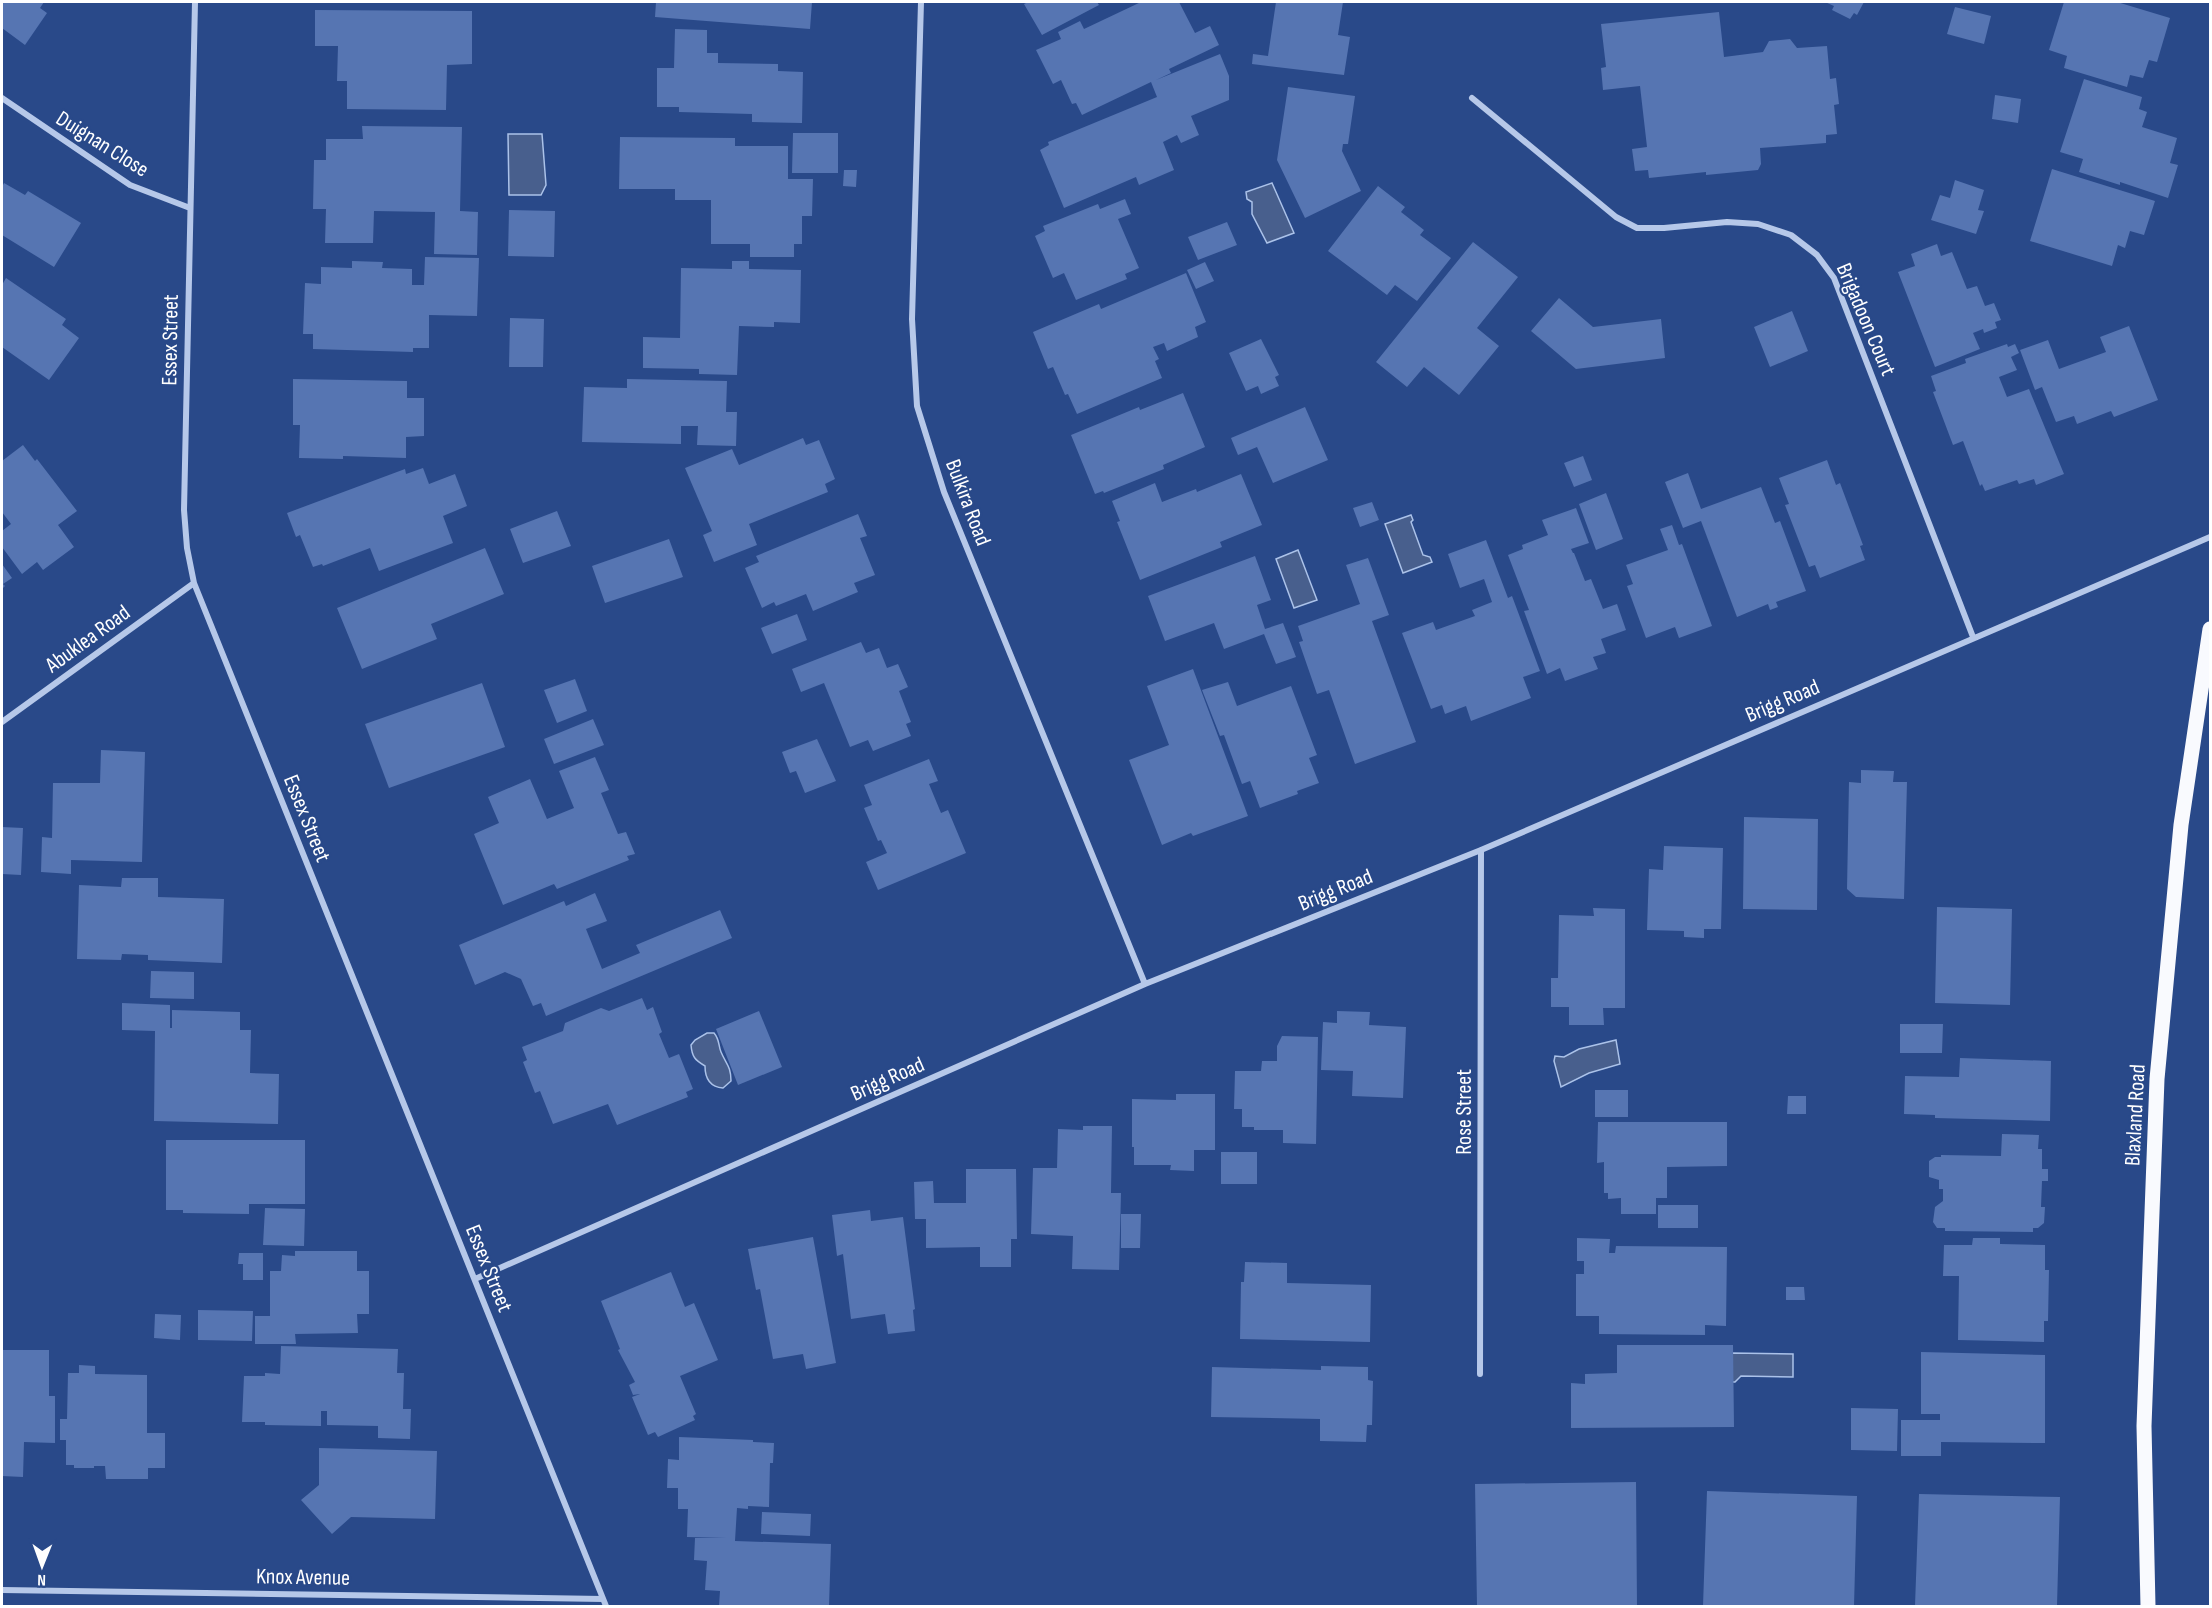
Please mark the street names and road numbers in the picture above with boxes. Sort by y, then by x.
street label: Duignan Close [51,105,154,183]
street label: Brigadoon Court [1830,259,1902,380]
street label: Essex Street [156,294,185,386]
street label: Bulkira Road [939,456,996,549]
street label: Abuklea Road [39,599,135,680]
street label: Brigg Road [1741,674,1824,729]
street label: Essex Street [277,771,336,866]
street label: Brigg Road [1294,863,1377,917]
street label: Brigg Road [847,1051,929,1108]
street label: Blaxland Road [2119,1063,2152,1167]
street label: Rose Street [1451,1069,1478,1155]
street label: Essex Street [459,1221,518,1316]
street label: Knox Avenue [256,1563,350,1592]

